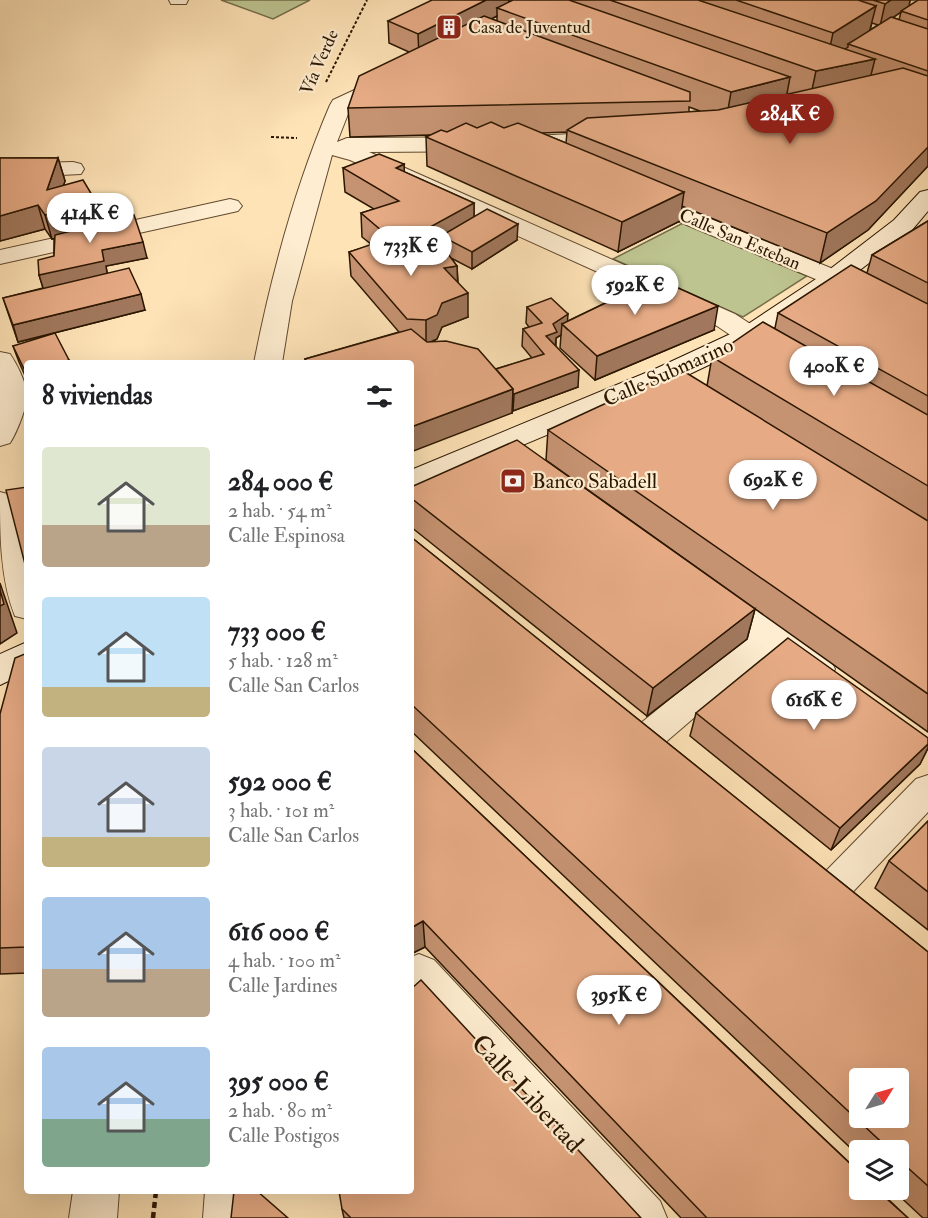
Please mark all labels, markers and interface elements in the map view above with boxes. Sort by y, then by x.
building icon: Casa de Juventud [434,12,464,42]
place label: Casa de Juventud [468,16,591,39]
street label: Vía Verde [295,26,344,98]
pin: 284K € [741,94,839,145]
text: 284K € [760,101,820,126]
pin: 414K € [41,193,139,244]
text: 414K € [61,200,119,225]
street label: Calle San Esteban [676,204,804,275]
pin: 733K € [362,226,460,277]
text: 733K € [384,233,438,258]
pin: 592K € [586,265,684,316]
text: 592K € [605,272,665,297]
street label: Calle Submarino [599,332,738,413]
pin: 400K € [785,346,883,397]
text: 400K € [803,353,865,378]
text: 8 viviendas [42,380,152,412]
icon: filters [363,380,396,413]
pin: 692K € [724,460,822,511]
text: 284 000 € [228,466,334,498]
bank icon: Banco Sabadell [498,466,528,496]
text: 692K € [743,467,803,492]
place label: Banco Sabadell [532,468,658,495]
icon: home [90,471,162,543]
text: 2 hab. · 54 m² [228,498,332,523]
text: Calle Espinosa [228,523,345,548]
text: 733 000 € [228,616,326,648]
icon: home [90,621,162,693]
text: 5 hab. · 128 m² [228,648,338,673]
text: Calle San Carlos [228,673,359,698]
pin: 616K € [765,680,863,731]
text: 616K € [785,687,843,712]
text: 592 000 € [228,766,332,798]
icon: home [90,771,162,843]
text: 3 hab. · 101 m² [228,798,334,823]
text: Calle San Carlos [228,823,359,848]
text: 616 000 € [228,916,329,948]
icon: home [90,921,162,993]
text: 4 hab. · 100 m² [228,948,341,973]
text: Calle Jardines [228,973,337,998]
pin: 395K € [570,975,668,1026]
text: 395K € [591,982,647,1007]
street label: Calle Libertad [464,1028,590,1160]
text: 395 000 € [228,1066,329,1098]
north arrow [849,1068,909,1128]
map controls [849,1068,909,1200]
icon: home [90,1071,162,1143]
text: 2 hab. · 80 m² [228,1098,332,1123]
text: Calle Postigos [228,1123,339,1148]
button: layers [849,1140,909,1200]

